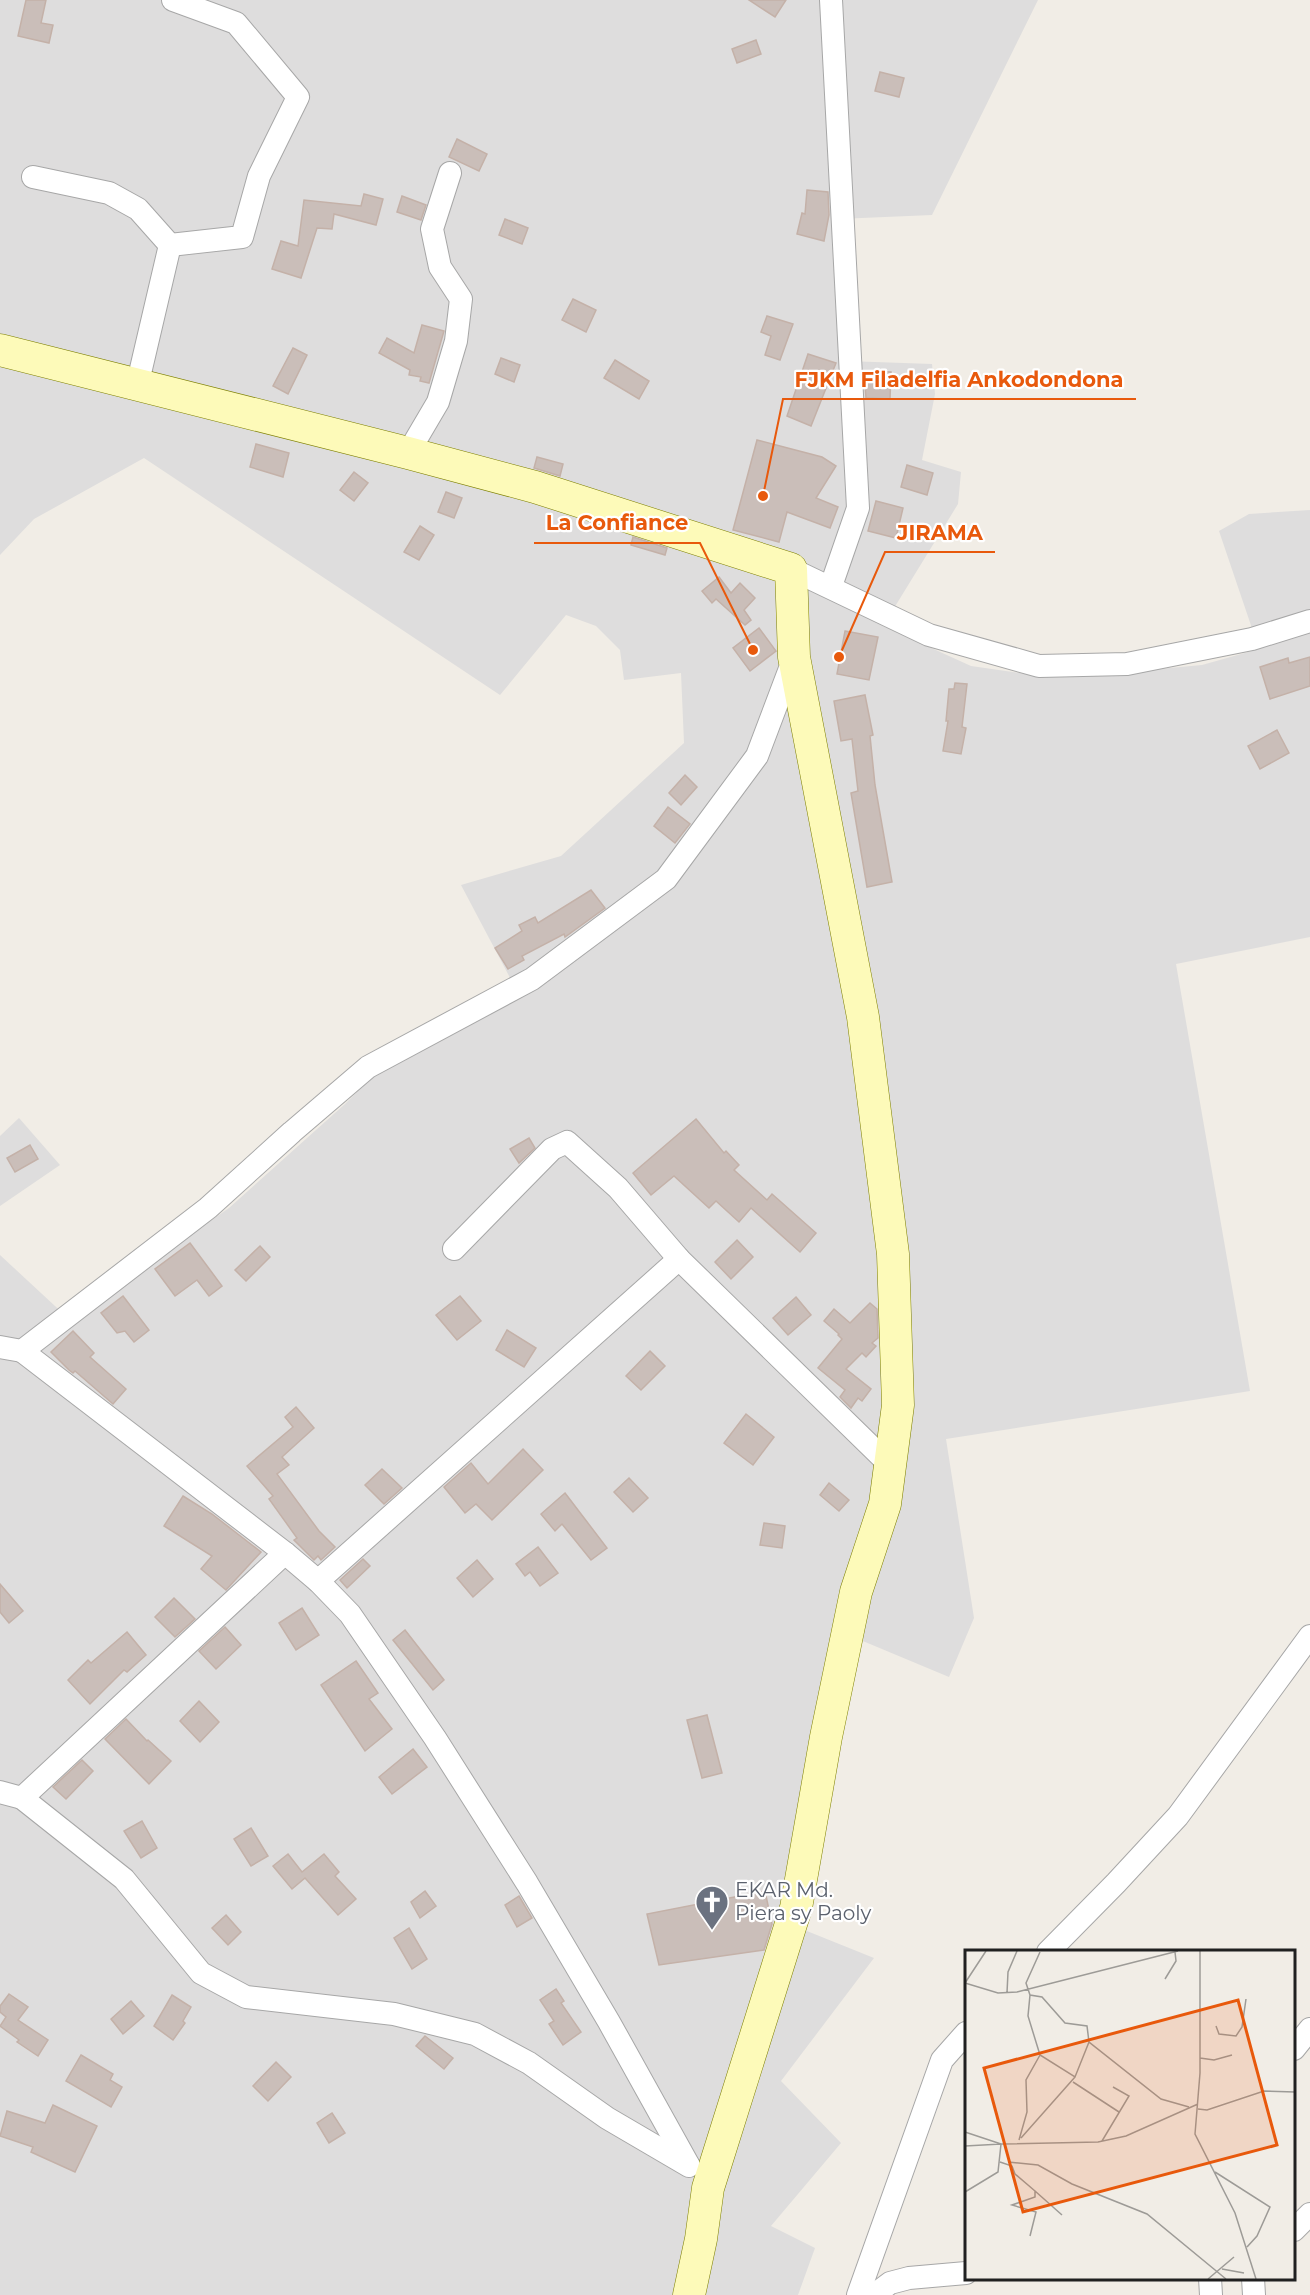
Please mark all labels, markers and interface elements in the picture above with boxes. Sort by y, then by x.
callout: FJKM Filadelfia Ankodondona [783,360,1136,399]
text: FJKM Filadelfia Ankodondona [795,367,1123,392]
callout: La Confiance [534,504,700,543]
text: La Confiance [546,510,688,535]
callout: JIRAMA [885,513,995,552]
text: JIRAMA [896,520,984,545]
place label: EKAR Md. Piera sy Paoly [735,1878,872,1925]
church icon: EKAR Md. Piera sy Paoly [694,1884,730,1931]
inset map [965,1950,1295,2280]

